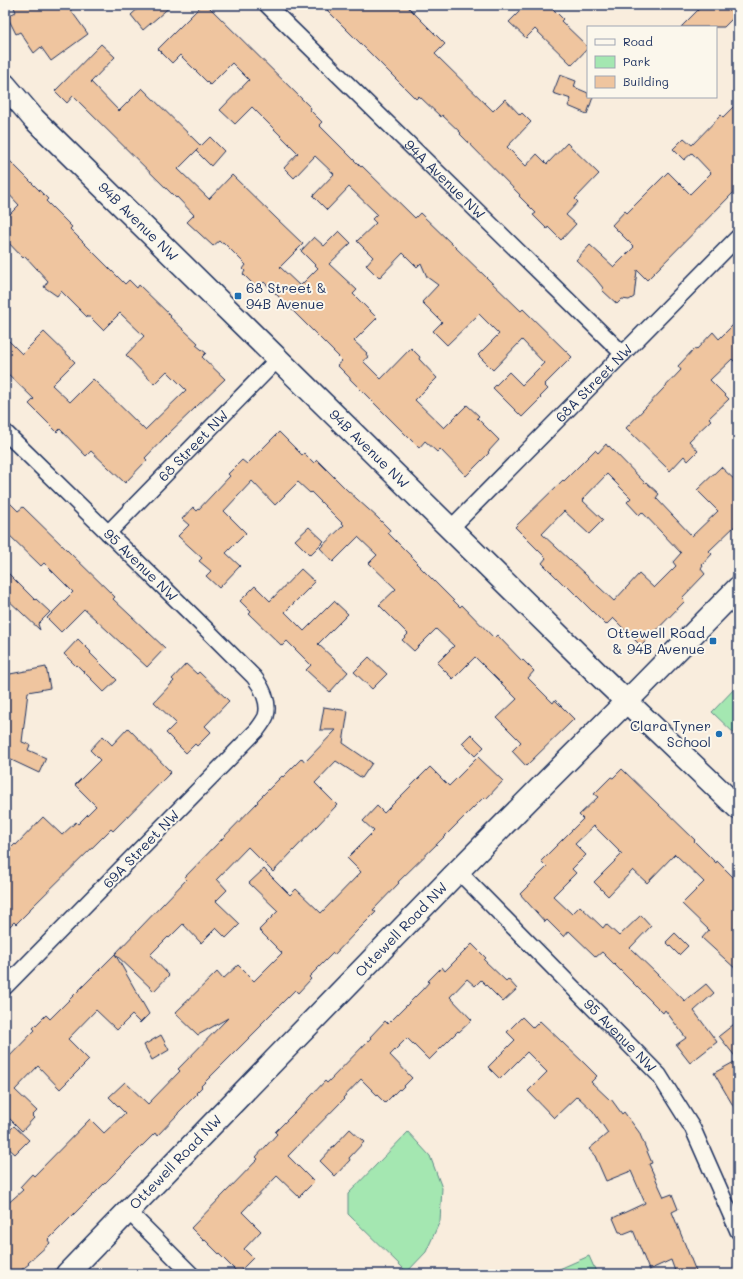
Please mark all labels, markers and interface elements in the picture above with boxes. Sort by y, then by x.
legend [587,26,717,98]
text: Road [623,33,653,49]
text: Park [623,53,650,69]
text: Building [623,73,669,89]
street label: 94A Avenue NW [401,135,490,223]
street label: 94B Avenue NW [94,178,183,265]
place label: 68 Street & 94B Avenue [246,278,327,313]
marker: 68 Street & 94B Avenue [233,291,243,301]
street label: 68A Street NW [551,339,636,426]
street label: 68 Street NW [154,405,232,485]
street label: 94B Avenue NW [325,405,414,492]
street label: 95 Avenue NW [100,524,182,605]
place label: Ottewell Road & 94B Avenue [607,623,705,658]
marker: Ottewell Road & 94B Avenue [708,636,718,646]
place label: Clara Tyner School [630,716,711,751]
marker: Clara Tyner School [714,729,724,739]
street label: 69A Street NW [98,805,183,892]
street label: Ottewell Road NW [350,878,451,981]
street label: 95 Avenue NW [580,994,661,1076]
street label: Ottewell Road NW [125,1110,226,1213]

